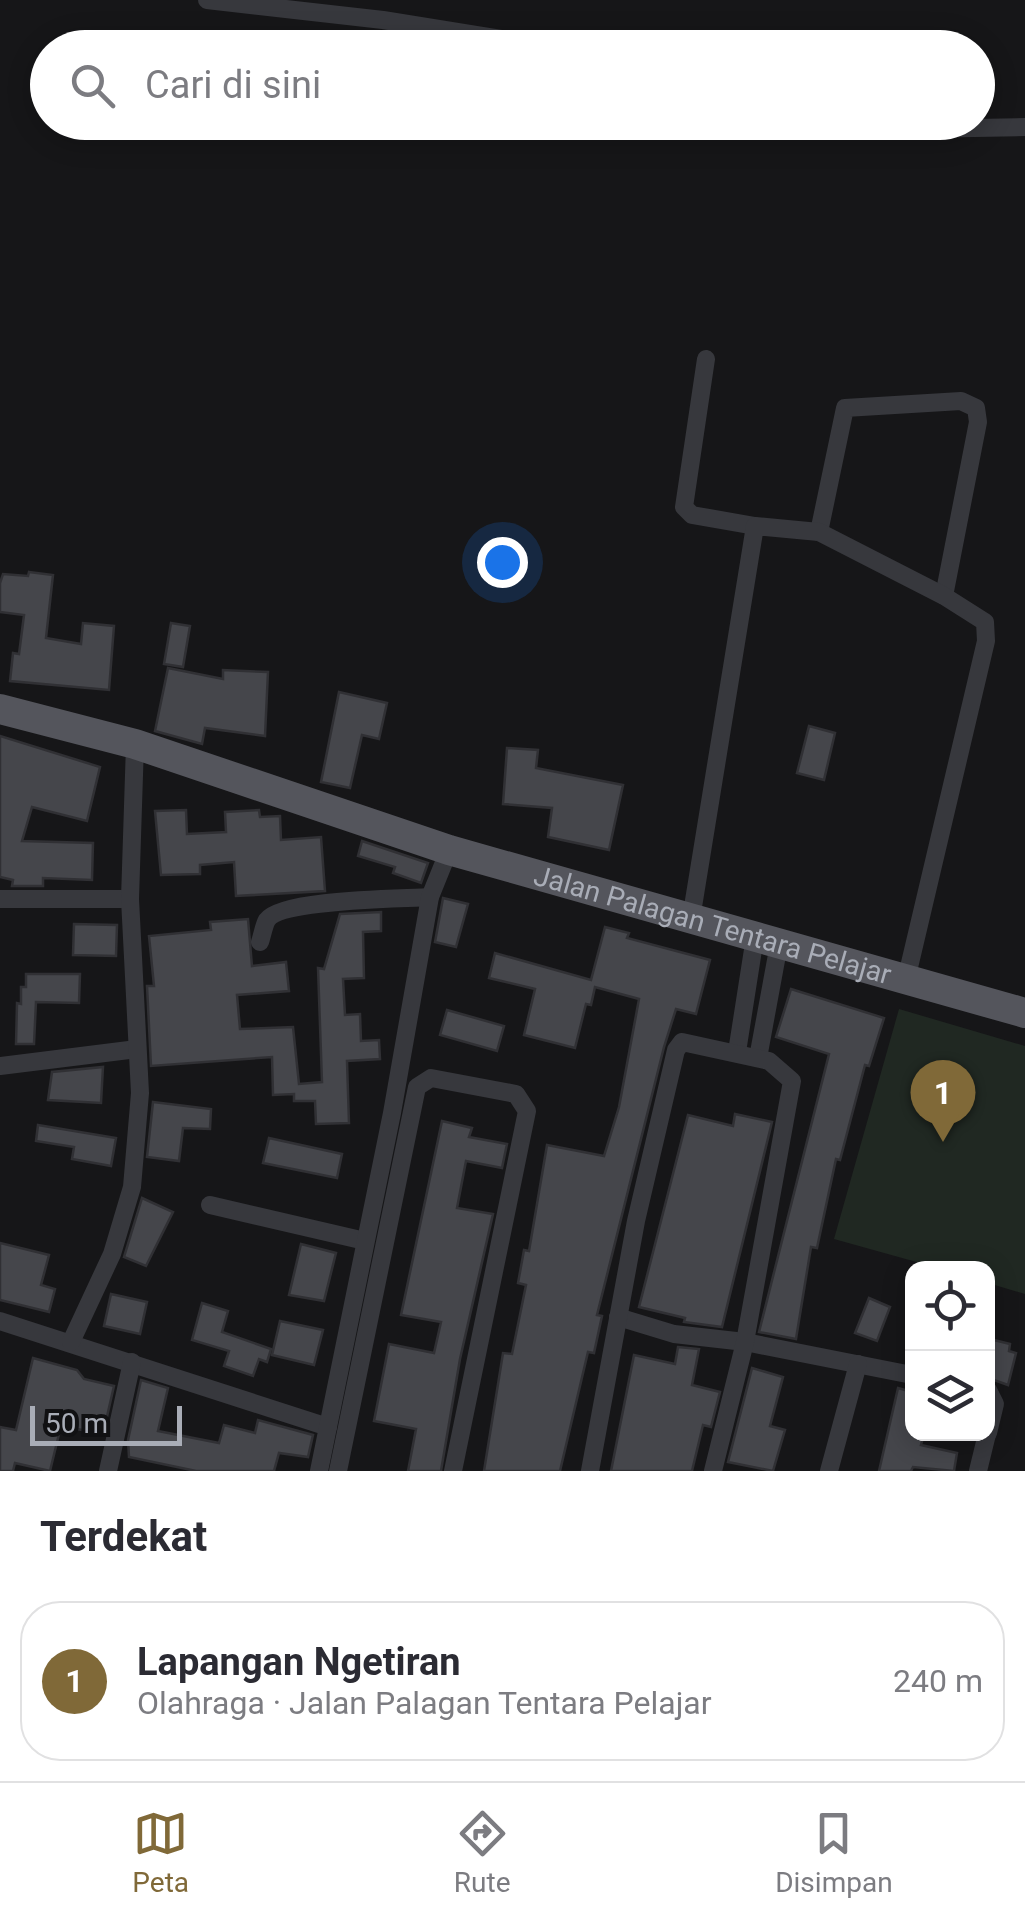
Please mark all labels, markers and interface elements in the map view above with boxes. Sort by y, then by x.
search box [30,30,995,140]
icon: search [65,58,120,113]
text: Cari di sini [145,63,321,107]
your location [477,537,528,588]
street label: Jalan Palagan Tentara Pelajar [530,859,896,991]
pin: 1 [910,1060,976,1142]
map controls [905,1261,995,1441]
button: locate [905,1261,995,1351]
button: layers [905,1351,995,1441]
scale bar [30,1401,182,1446]
text: 50 m [45,1407,108,1440]
text: Terdekat [40,1512,207,1561]
text: Lapangan Ngetiran [137,1640,461,1684]
text: 1 [65,1662,84,1700]
text: 240 m [893,1662,983,1700]
text: Olahraga · Jalan Palagan Tentara Pelajar [137,1684,712,1722]
tab: Peta [132,1806,189,1899]
tab: Rute [454,1806,510,1899]
tab: Disimpan [775,1806,893,1899]

